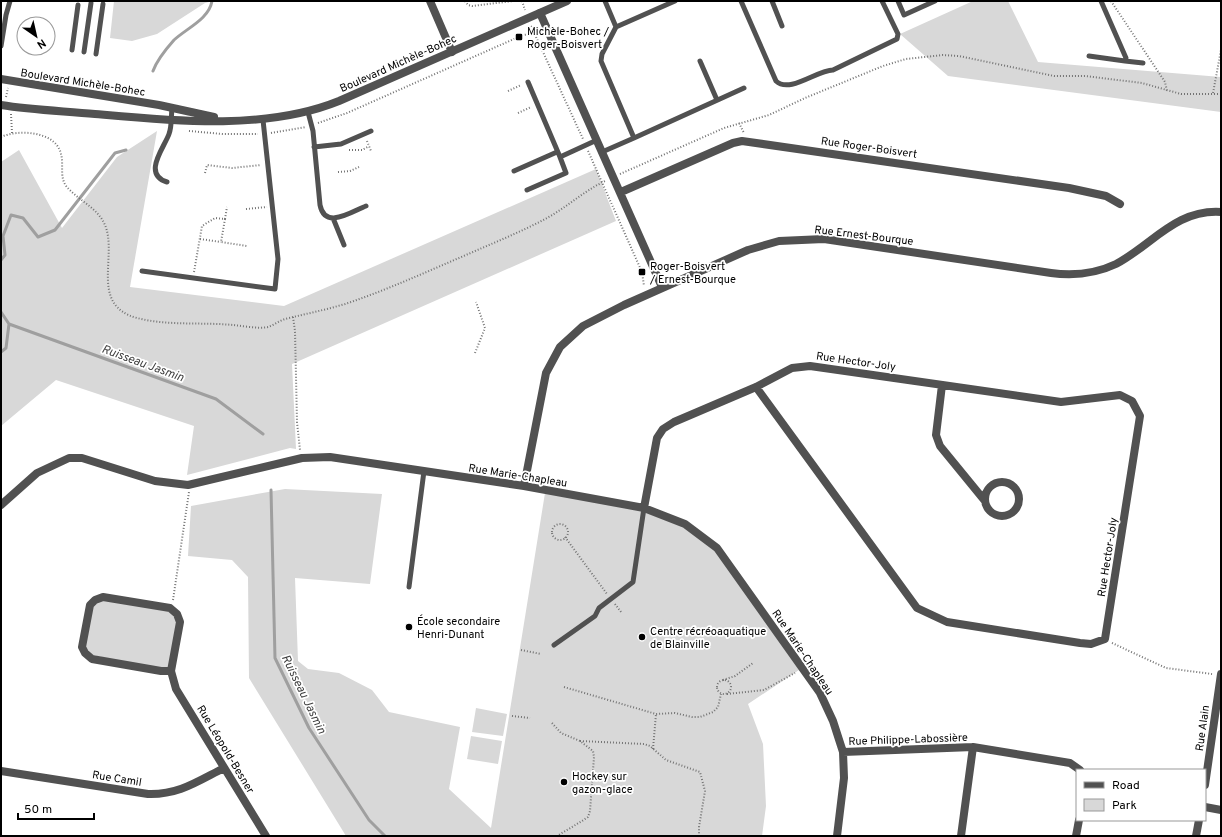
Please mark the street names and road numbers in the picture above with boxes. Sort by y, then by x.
street label: Boulevard Michèle-Bohec [338,32,459,96]
street label: Boulevard Michèle-Bohec [19,66,146,100]
street label: Rue Roger-Boisvert [820,134,918,162]
street label: Rue Ernest-Bourque [814,223,914,249]
street label: Rue Hector-Joly [815,349,897,375]
street label: Rue Marie-Chapleau [467,461,568,491]
street label: Rue Hector-Joly [1095,516,1121,598]
street label: Rue Marie-Chapleau [768,607,836,698]
street label: Rue Léopold-Besner [193,703,257,797]
street label: Rue Alain [1193,704,1213,752]
street label: Rue Philippe-Labossière [848,731,968,749]
street label: Rue Camil [91,768,143,790]

